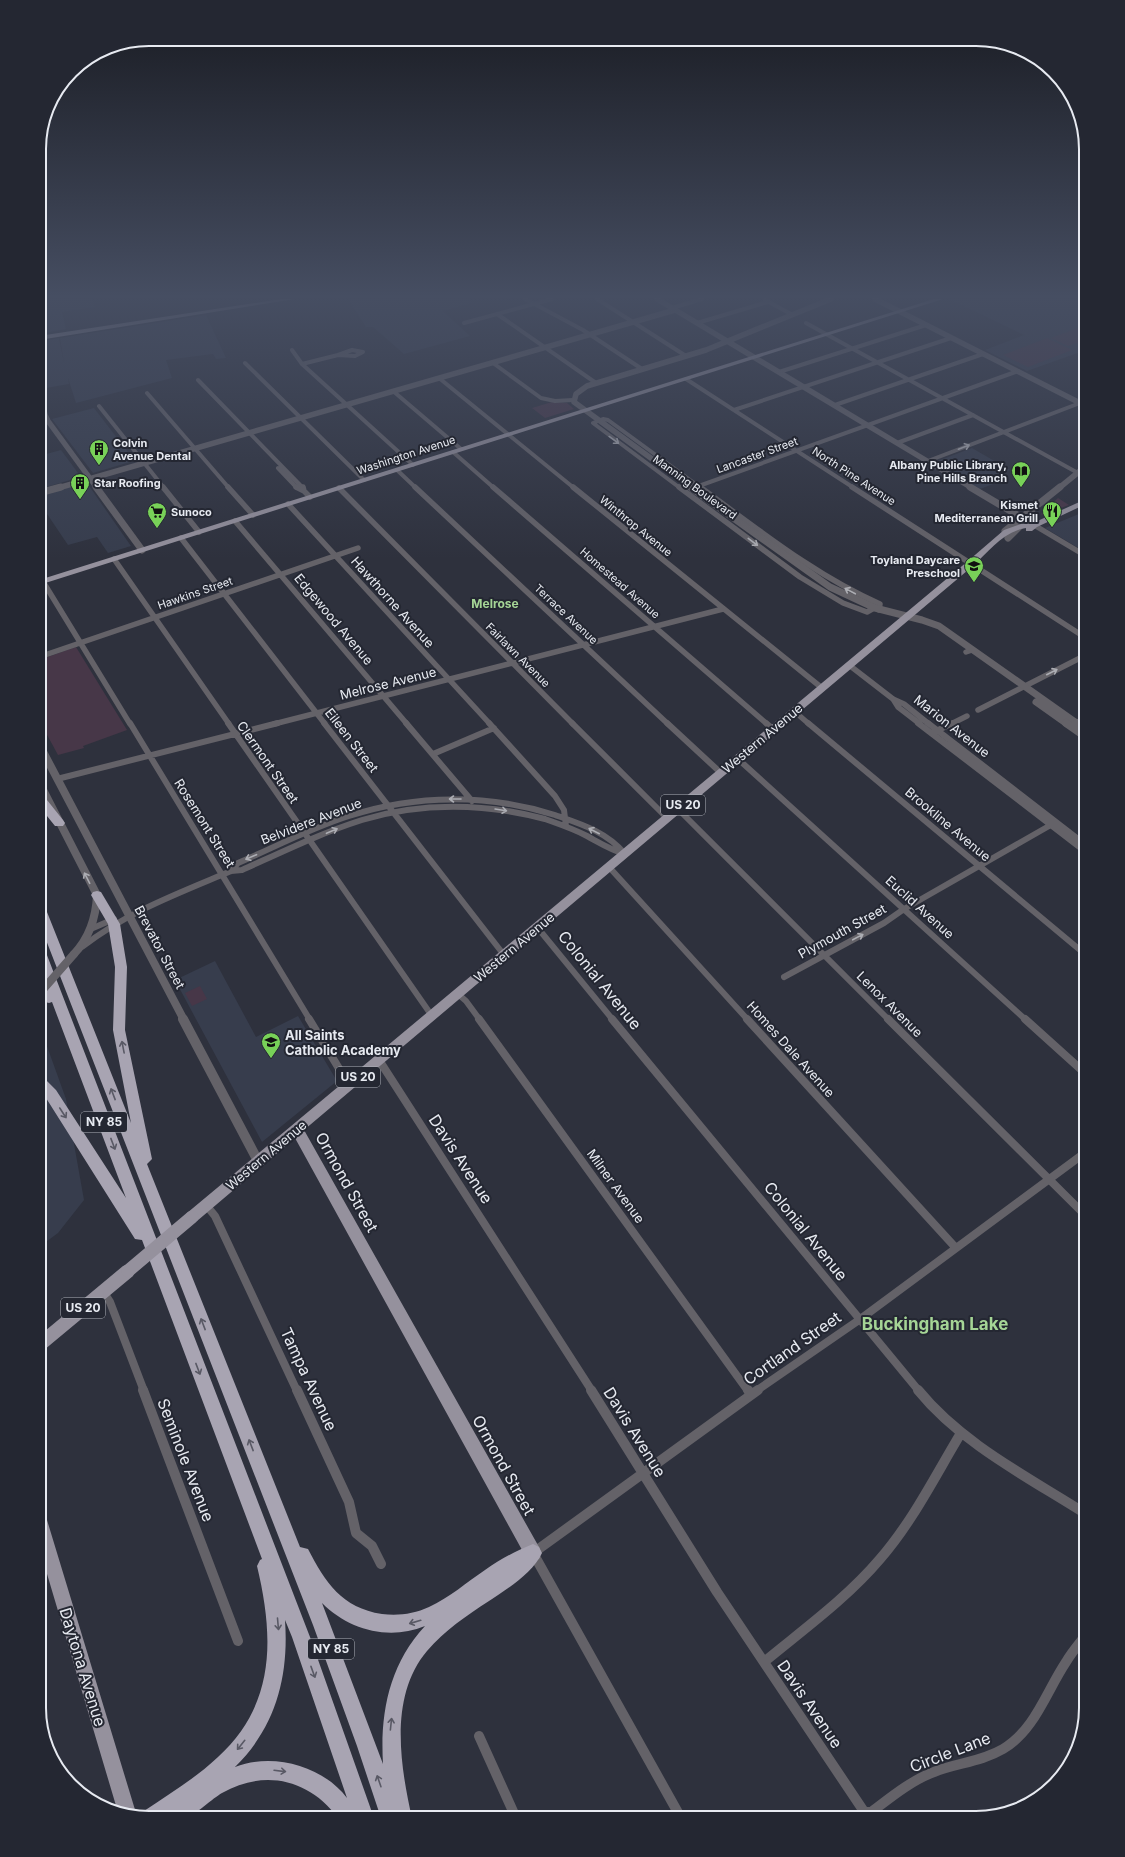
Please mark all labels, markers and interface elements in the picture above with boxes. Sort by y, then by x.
street label: Washington Avenue [355,432,457,478]
street label: Lancaster Street [714,434,800,476]
one-way arrow [609,435,620,444]
place label: Colvin Avenue Dental [113,436,191,463]
building icon: Colvin Avenue Dental [88,438,110,466]
one-way arrow [958,443,970,451]
street label: North Pine Avenue [810,444,898,508]
street label: Manning Boulevard [650,452,740,522]
place label: Albany Public Library, Pine Hills Branch [889,458,1007,485]
library icon: Albany Public Library, Pine Hills Branch [1010,460,1032,488]
building icon: Star Roofing [69,472,91,500]
place label: Star Roofing [94,476,161,490]
street label: Winthrop Avenue [597,493,675,559]
place label: Kismet Mediterranean Grill [934,498,1038,525]
restaurant icon: Kismet Mediterranean Grill [1041,500,1063,528]
supermarket icon: Sunoco [146,501,168,529]
place label: Sunoco [171,505,212,519]
one-way arrow [747,538,758,546]
street label: Homestead Avenue [577,544,663,622]
street label: Hawthorne Avenue [348,553,438,651]
place label: Toyland Daycare Preschool [870,553,960,580]
school or university icon: Toyland Daycare Preschool [963,555,985,583]
street label: Edgewood Avenue [291,570,377,668]
street label: Hawkins Street [156,573,235,612]
street label: Terrace Avenue [531,581,601,647]
one-way arrow [844,587,856,594]
district label: Melrose [471,596,519,611]
street label: Fairlawn Avenue [483,620,553,690]
street label: Melrose Avenue [338,663,438,703]
one-way arrow [1046,668,1058,676]
street label: Marion Avenue [911,691,993,761]
street label: Western Avenue [718,700,806,776]
street label: Eileen Street [322,705,382,775]
street label: Clermont Street [234,718,302,806]
street label: Rosemont Street [171,776,239,870]
street label: Brookline Avenue [902,784,994,864]
street label: Belvidere Avenue [258,794,364,848]
one-way arrow [449,795,462,803]
road number: US 20 [661,795,705,815]
one-way arrow [494,806,507,814]
one-way arrow [326,827,338,834]
one-way arrow [588,827,600,834]
one-way arrow [246,854,258,861]
one-way arrow [83,872,90,884]
street label: Euclid Avenue [883,872,957,942]
street label: Plymouth Street [795,900,889,962]
street label: Brevator Street [131,903,189,991]
street label: Western Avenue [470,909,558,985]
street label: Colonial Avenue [554,926,646,1034]
one-way arrow [852,932,864,940]
street label: Lenox Avenue [854,968,926,1040]
street label: Homes Dale Avenue [744,998,838,1100]
place label: All Saints Catholic Academy [285,1027,401,1058]
school or university icon: All Saints Catholic Academy [260,1031,282,1059]
one-way arrow [118,1041,126,1054]
road number: US 20 [336,1067,380,1087]
one-way arrow [108,1088,116,1100]
one-way arrow [59,1107,67,1118]
street label: Davis Avenue [425,1111,497,1207]
road number: NY 85 [81,1112,127,1132]
street label: Western Avenue [222,1117,310,1193]
street label: Ormond Street [311,1129,383,1235]
one-way arrow [109,1137,117,1149]
street label: Milner Avenue [584,1146,648,1226]
street label: Colonial Avenue [760,1177,852,1285]
road number: US 20 [61,1298,105,1318]
street label: Cortland Street [739,1307,845,1389]
district label: Buckingham Lake [862,1314,1008,1334]
one-way arrow [199,1319,207,1331]
street label: Tampa Avenue [276,1324,342,1434]
one-way arrow [195,1363,203,1375]
street label: Davis Avenue [599,1383,671,1481]
street label: Seminole Avenue [153,1396,219,1524]
street label: Ormond Street [468,1412,540,1518]
one-way arrow [246,1440,254,1452]
street label: Daytona Avenue [55,1605,111,1729]
one-way arrow [274,1617,281,1630]
one-way arrow [409,1618,422,1626]
road number: NY 85 [308,1639,354,1659]
street label: Davis Avenue [773,1656,847,1752]
one-way arrow [310,1665,318,1677]
one-way arrow [388,1718,395,1731]
street label: Circle Lane [907,1727,993,1777]
one-way arrow [237,1740,245,1751]
one-way arrow [273,1767,286,1775]
one-way arrow [374,1775,382,1787]

